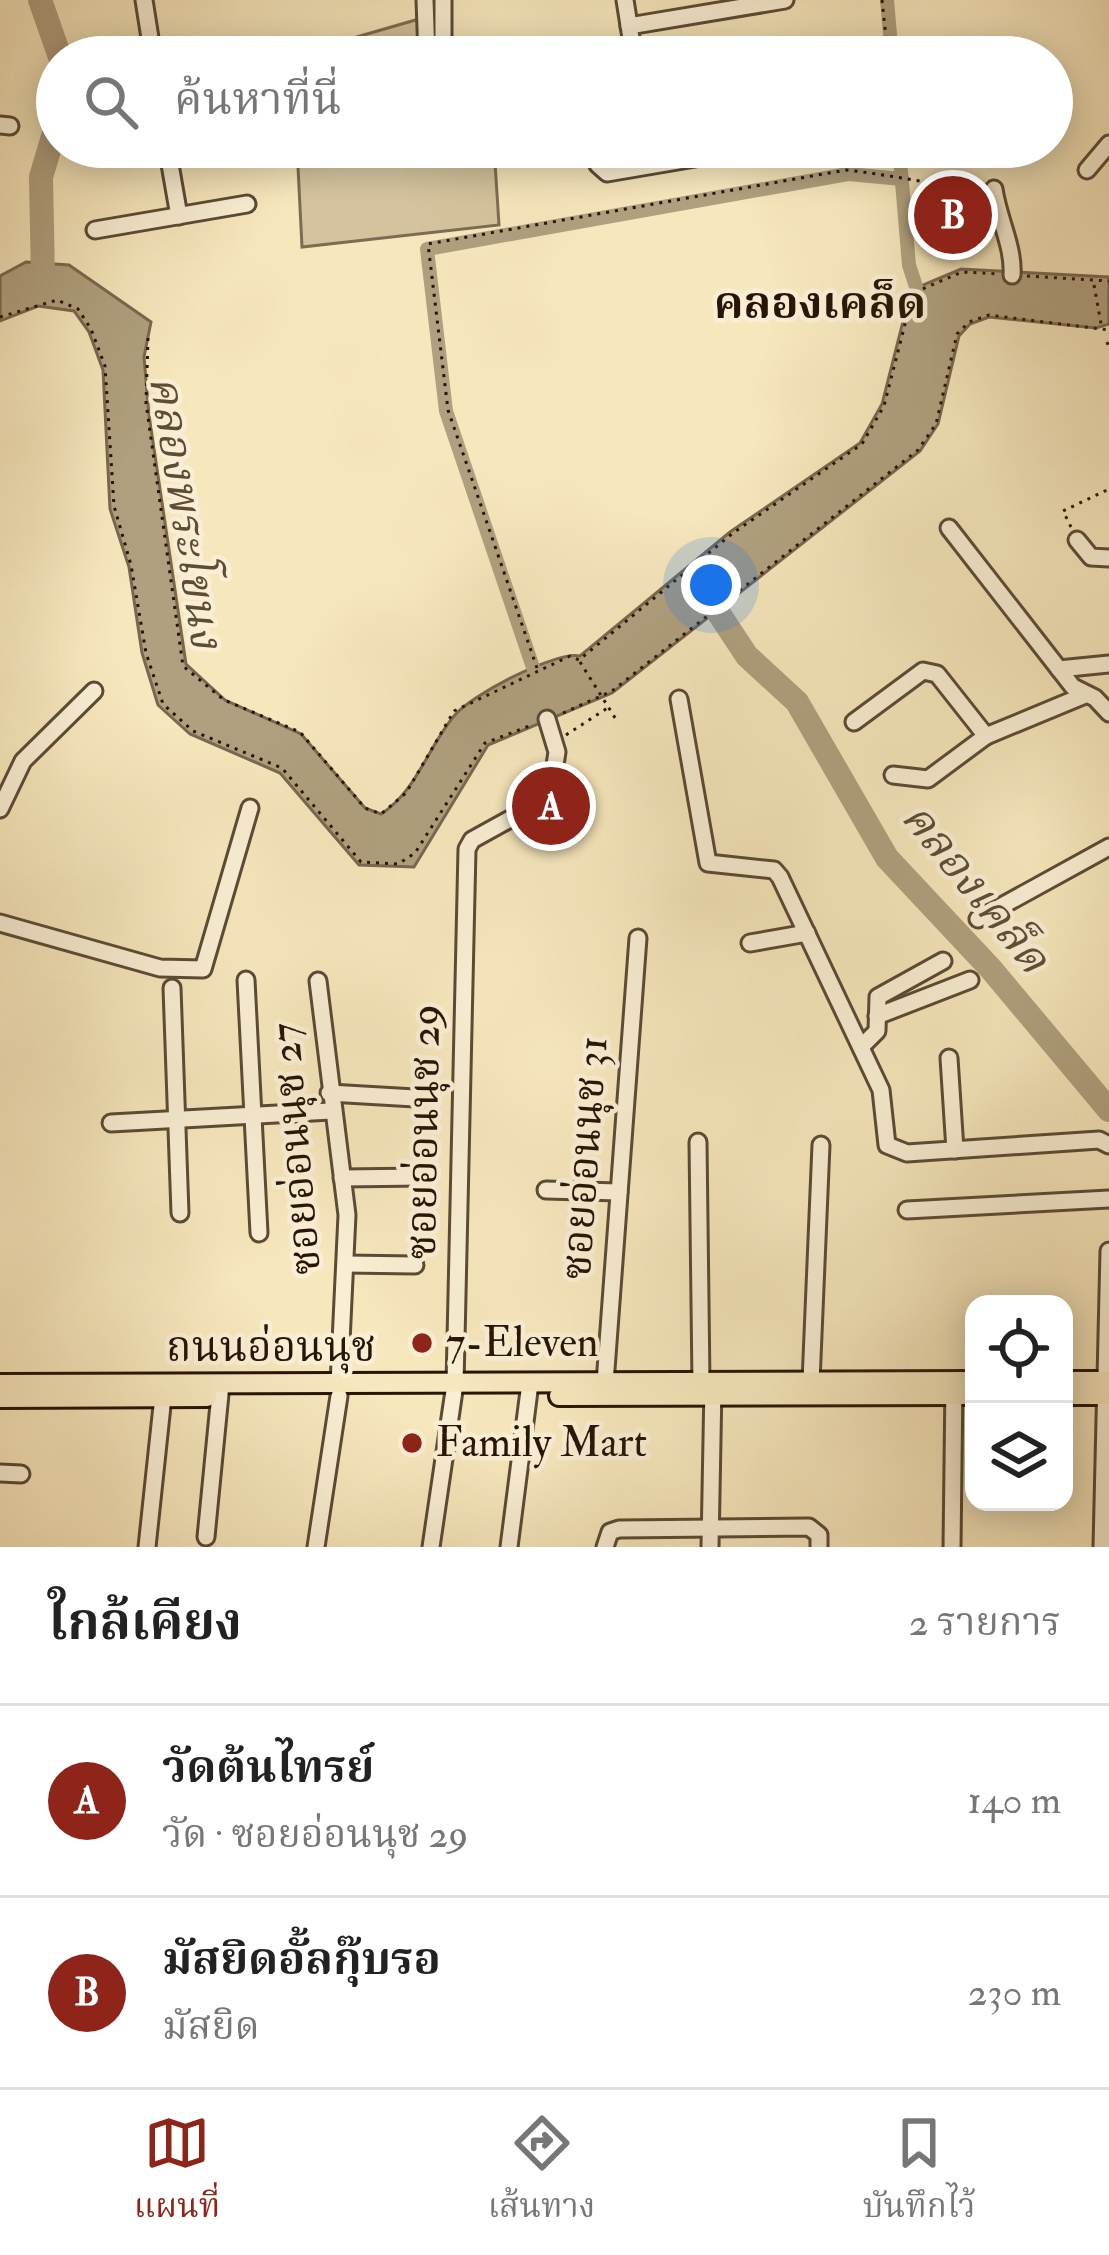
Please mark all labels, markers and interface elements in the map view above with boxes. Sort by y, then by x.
search box [36,36,1073,168]
icon: search [78,69,144,135]
text: ค้นหาที่นี่ [174,72,342,128]
pin: B [914,170,992,260]
district label: คลองเคล็ด [714,276,926,332]
water label: คลองพระโขนง [136,371,238,654]
your location [681,555,741,615]
pin: A [512,761,590,851]
water label: คลองเคล็ด [889,791,1062,986]
street label: ซอยอ่อนนุช 29 [396,1004,452,1260]
street label: ซอยอ่อนนุช 27 [259,1021,333,1277]
street label: ซอยอ่อนนุช 31 [551,1035,619,1281]
map controls [965,1295,1073,1511]
button: locate [965,1295,1073,1403]
place label: 7-Eleven [446,1317,598,1369]
street label: ถนนอ่อนนุช [166,1322,376,1374]
marker: 7-Eleven [409,1330,435,1356]
button: layers [965,1403,1073,1511]
place label: Family Mart [436,1417,647,1469]
marker: Family Mart [399,1430,425,1456]
text: ใกล้เคียง [48,1591,242,1655]
text: 2 รายการ [909,1598,1061,1647]
text: วัดต้นไทรย์ [162,1740,374,1796]
text: A [75,1776,99,1825]
text: 140 m [968,1776,1061,1825]
text: วัด · ซอยอ่อนนุช 29 [162,1810,468,1859]
text: มัสยิดอั้ลกุ๊บรอ [162,1932,441,1988]
text: B [74,1968,100,2017]
text: 230 m [968,1968,1061,2017]
text: มัสยิด [162,2002,260,2051]
tab: แผนที่ [134,2110,220,2235]
tab: เส้นทาง [488,2110,595,2235]
tab: บันทึกไว้ [863,2110,975,2235]

